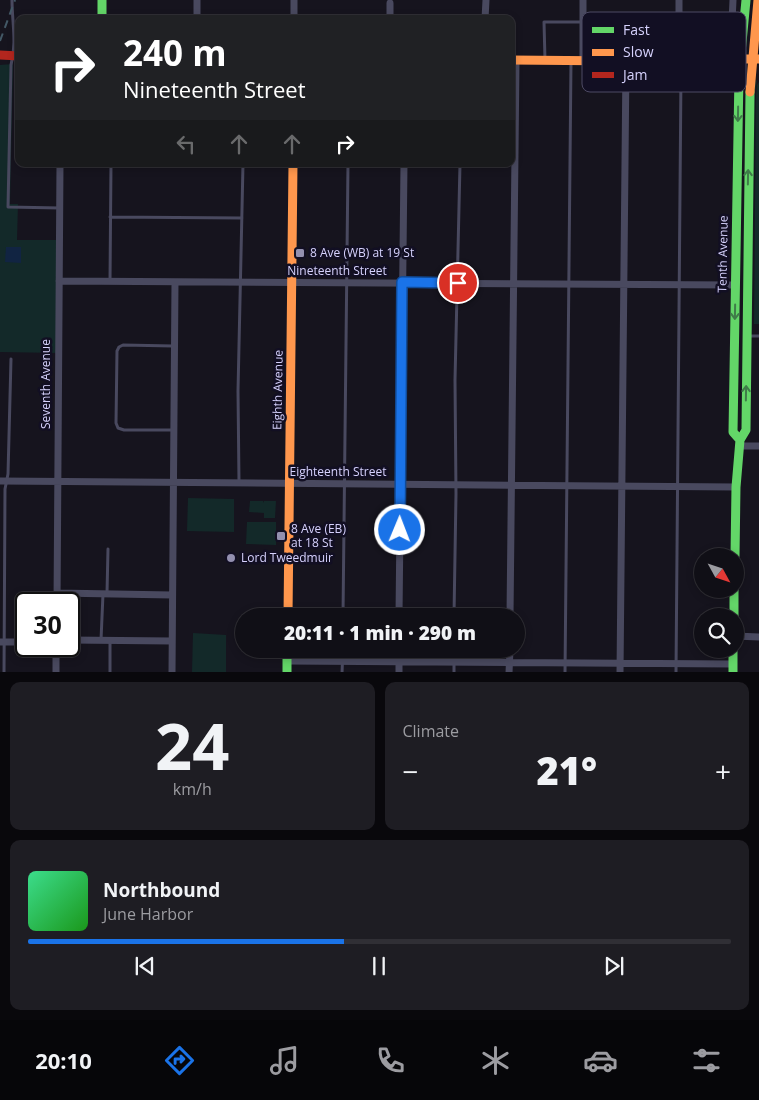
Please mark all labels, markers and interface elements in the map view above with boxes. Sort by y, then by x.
legend [582,12,746,92]
text: Fast [623,20,650,39]
text: 240 m [123,29,227,76]
icon: right [40,35,105,100]
text: Slow [623,42,654,61]
text: Jam [621,65,648,84]
text: Nineteenth Street [123,74,306,104]
one-way arrow [733,106,743,122]
icon: left [172,130,200,158]
icon: ahead [225,130,253,158]
icon: ahead [278,130,306,158]
icon: right [331,130,359,158]
one-way arrow [743,169,753,185]
street label: Tenth Avenue [713,215,732,293]
place label: 8 Ave (WB) at 19 St [310,244,414,261]
marker: 8 Ave (WB) at 19 St [294,247,306,259]
street label: Nineteenth Street [287,262,387,279]
pin [437,262,479,304]
icon: arrive [444,269,472,297]
one-way arrow [730,303,740,319]
street label: Seventh Avenue [37,339,54,429]
street label: Eighth Avenue [268,350,287,430]
one-way arrow [741,385,751,402]
street label: Eighteenth Street [290,463,386,480]
position arrow [373,503,425,555]
place label: 8 Ave (EB) at 18 St [291,520,346,551]
marker: 8 Ave (EB) at 18 St [275,530,287,542]
north arrow [694,548,744,598]
map controls [694,548,744,658]
place label: Lord Tweedmuir [241,549,333,566]
marker: Lord Tweedmuir [225,552,237,564]
speed limit sign: 30 [15,592,80,657]
button: search [694,608,744,658]
text: 20:11 · 1 min · 290 m [284,620,476,646]
text: 24 [155,701,229,789]
text: Climate [403,720,459,742]
text: 21° [536,744,597,796]
text: − [403,752,419,790]
text: + [715,752,731,790]
text: km/h [173,778,212,800]
text: Northbound [103,877,220,903]
text: June Harbor [103,903,193,925]
icon: previous [131,952,159,980]
icon: pause [365,952,393,980]
icon: next [600,952,628,980]
icon: directions [162,1043,197,1078]
icon: music [267,1043,302,1078]
icon: phone [373,1043,408,1078]
icon: climate [478,1043,513,1078]
icon: car [583,1043,618,1078]
icon: filters [689,1043,724,1078]
text: 20:10 [35,1045,92,1075]

